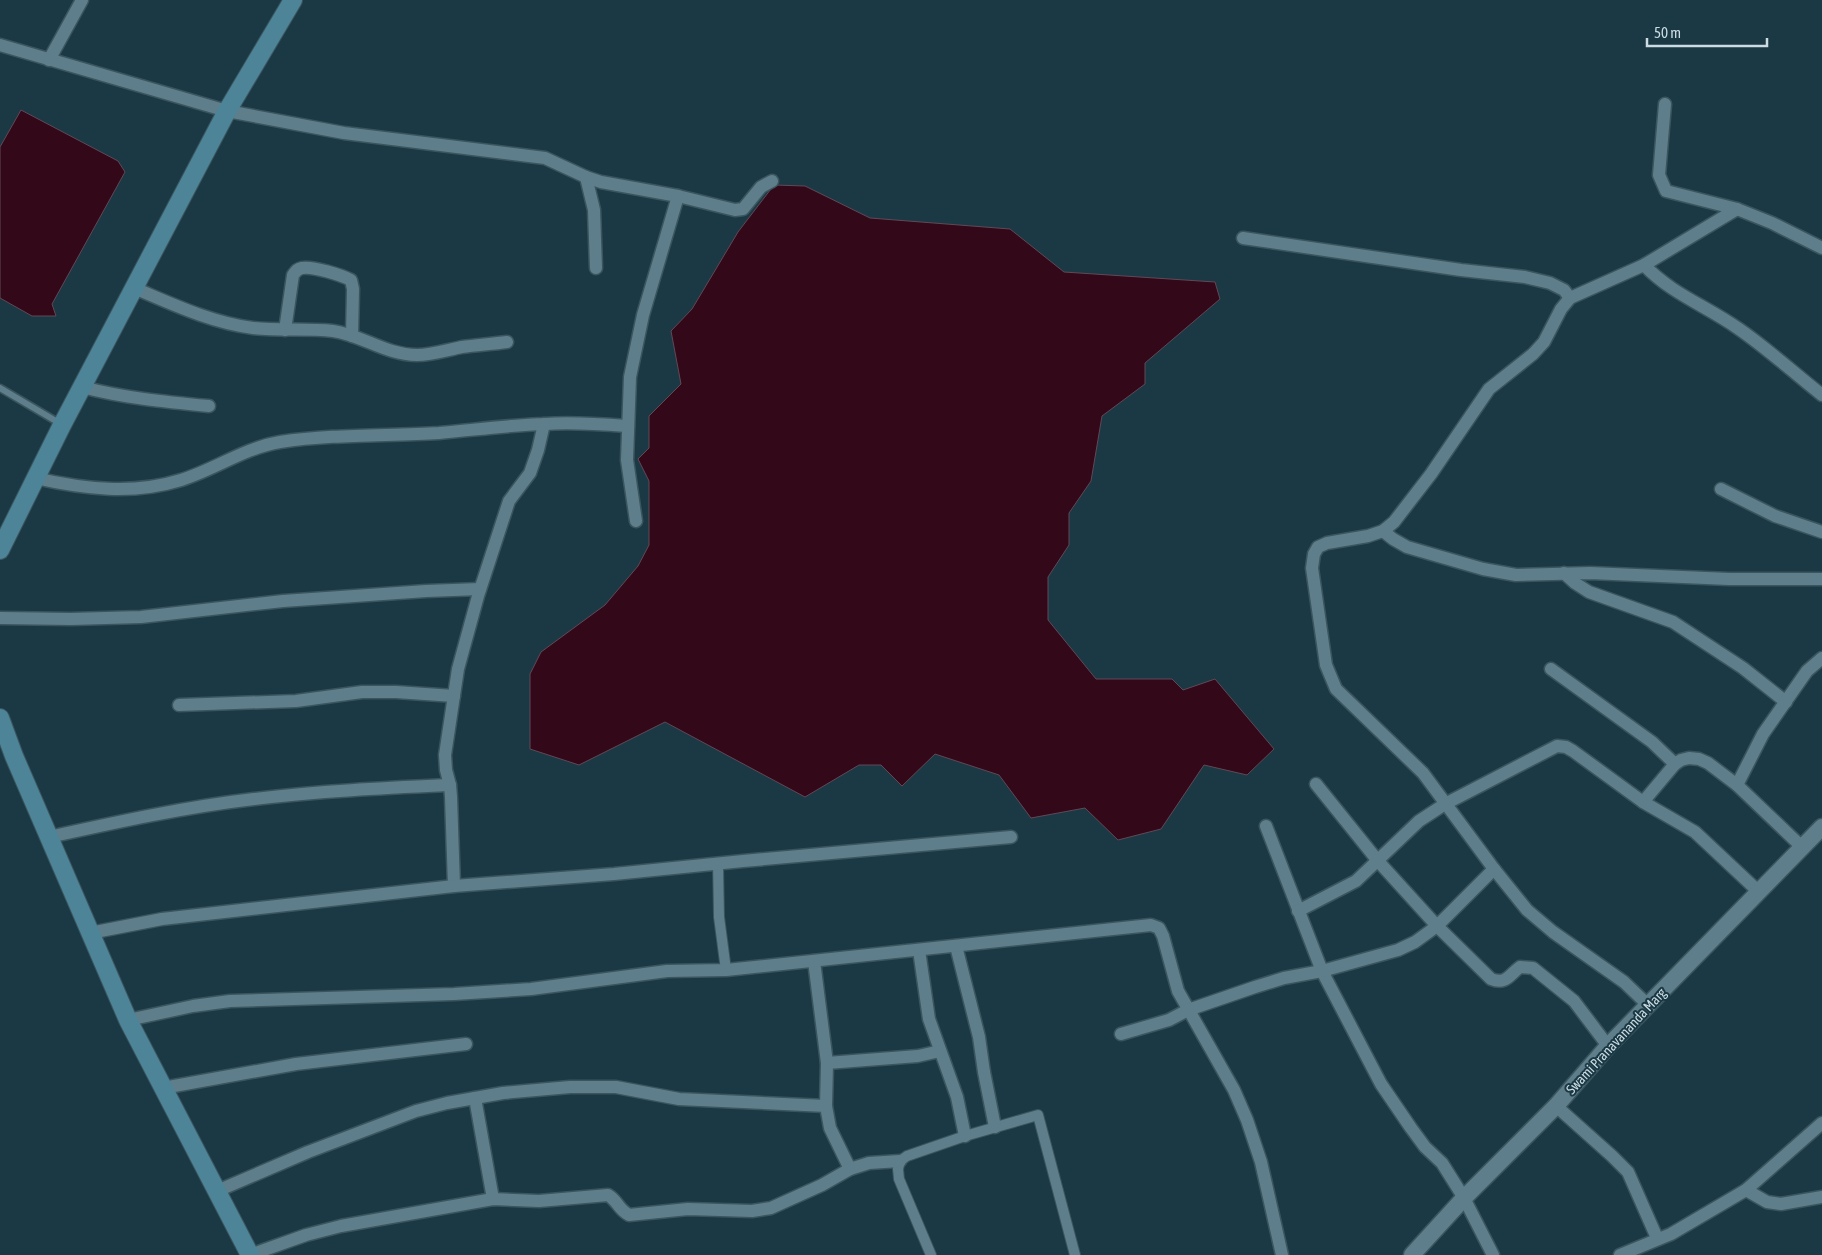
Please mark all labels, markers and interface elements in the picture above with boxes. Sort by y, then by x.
scale bar [1647,15,1767,47]
text: 50 m [1654,24,1681,41]
street label: Swami Pranavananda Marg [1563,985,1669,1097]

